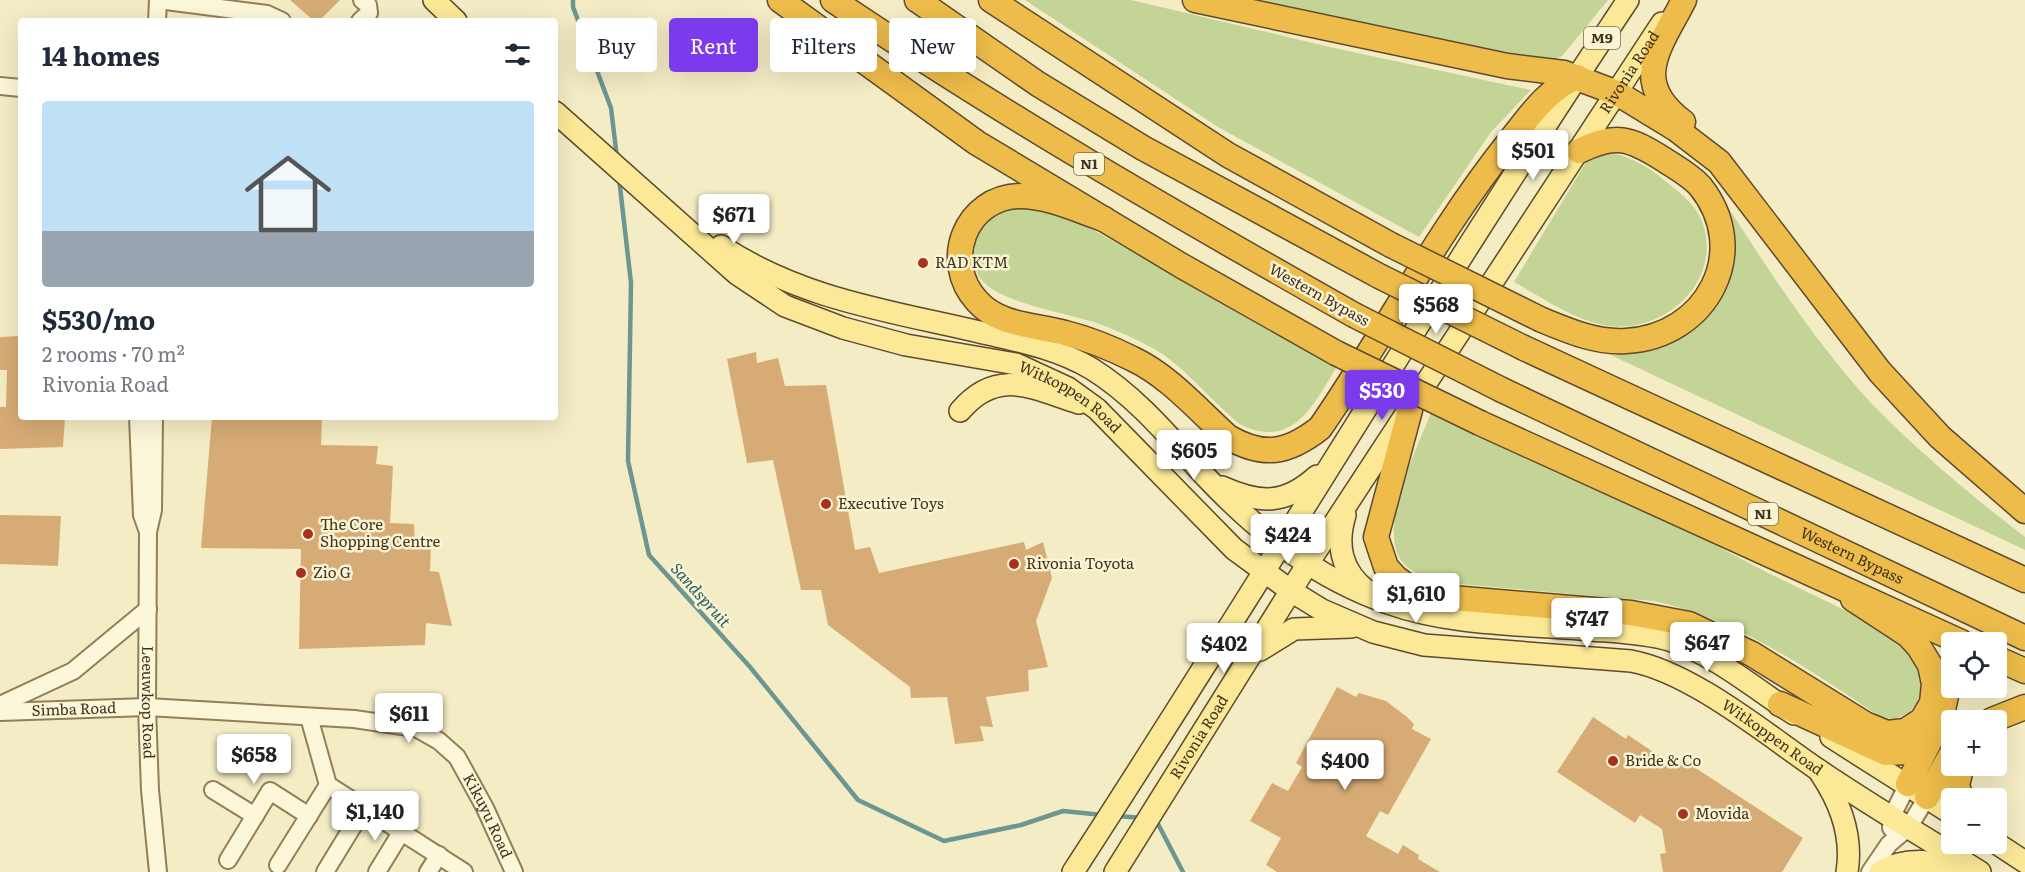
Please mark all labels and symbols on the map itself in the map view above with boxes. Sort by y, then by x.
street label: Rivonia Road [1593,25,1664,118]
road number: M9 [1584,27,1620,49]
pin: $501 [1497,130,1569,181]
road number: N1 [1074,153,1104,175]
pin: $671 [698,194,770,245]
place label: RAD KTM [935,250,1008,273]
marker: RAD KTM [916,256,930,270]
street label: Western Bypass [1265,257,1374,331]
pin: $568 [1400,284,1472,335]
street label: Witkoppen Road [1015,354,1128,438]
pin: $530 [1346,370,1418,421]
pin: $605 [1158,430,1230,481]
place label: Executive Toys [838,491,944,514]
marker: Executive Toys [819,497,833,511]
road number: N1 [1748,503,1778,525]
place label: The Core Shopping Centre [320,512,440,552]
pin: $424 [1252,514,1324,565]
street label: Western Bypass [1797,520,1908,589]
marker: The Core Shopping Centre [301,527,315,541]
place label: Rivonia Toyota [1026,551,1135,574]
water label: Sandspruit [666,557,738,632]
marker: Rivonia Toyota [1007,557,1021,571]
place label: Zio G [313,560,351,583]
marker: Zio G [294,566,308,580]
pin: $1,610 [1367,573,1465,624]
pin: $747 [1551,598,1623,649]
pin: $647 [1671,622,1743,673]
pin: $402 [1188,623,1260,674]
street label: Leeuwkop Road [137,646,162,759]
street label: Rivonia Road [1163,690,1233,783]
street label: Witkoppen Road [1718,692,1829,780]
pin: $611 [373,693,445,744]
street label: Simba Road [31,695,117,721]
pin: $658 [218,734,290,785]
pin: $400 [1309,740,1381,791]
place label: Bride & Co [1625,748,1701,771]
marker: Bride & Co [1606,754,1620,768]
street label: Kikuyu Road [458,769,519,862]
pin: $1,140 [326,791,424,842]
place label: Movida [1695,801,1750,824]
marker: Movida [1676,807,1690,821]

